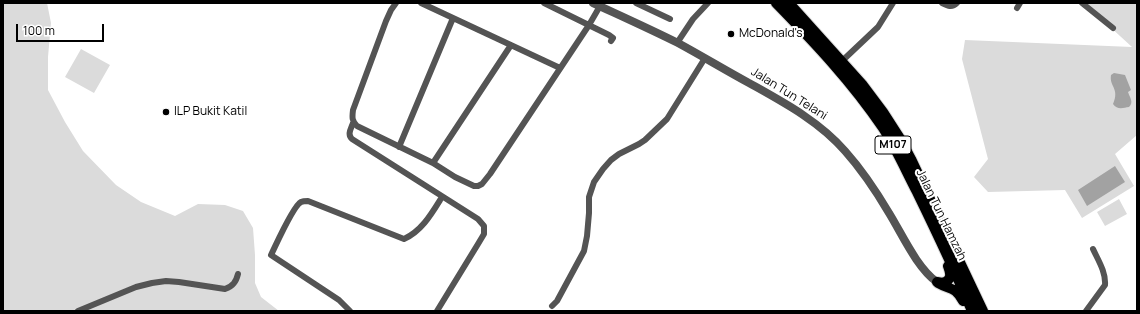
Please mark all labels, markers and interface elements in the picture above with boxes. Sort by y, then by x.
scale bar [18,16,106,42]
text: 100 m [23,22,55,39]
place label: McDonald's [739,27,802,41]
marker: McDonald's [726,29,736,39]
street label: Jalan Tun Telani [748,65,830,123]
place label: ILP Bukit Katil [174,105,247,119]
marker: ILP Bukit Katil [161,107,171,117]
road number: M107 [875,136,911,154]
street label: Jalan Tun Hamzah [913,167,969,263]

